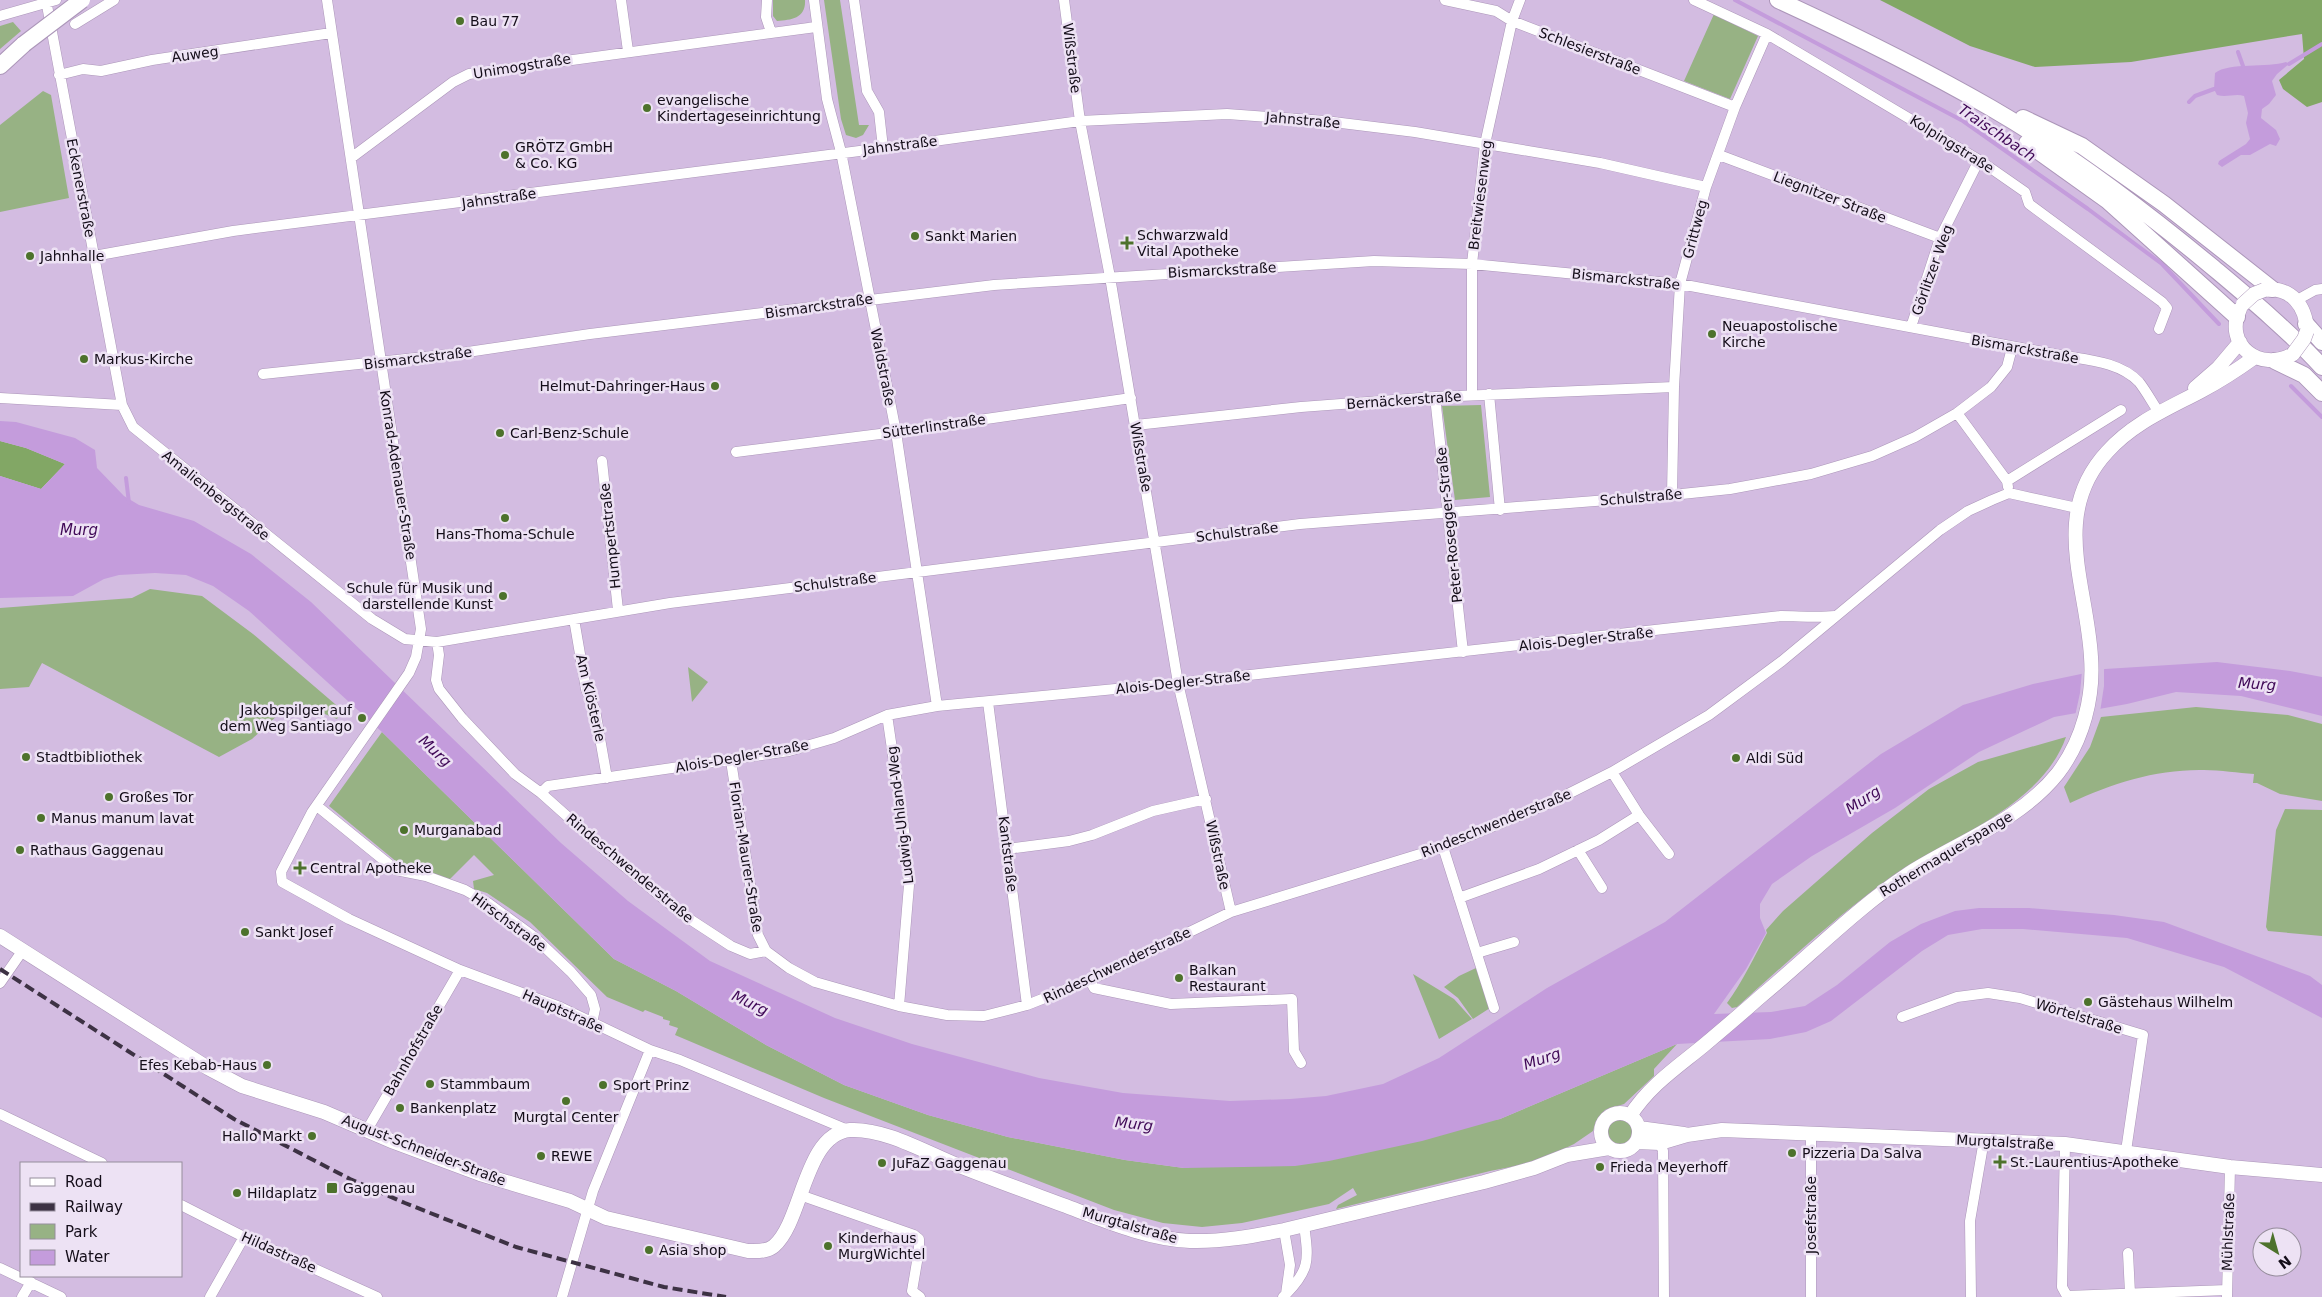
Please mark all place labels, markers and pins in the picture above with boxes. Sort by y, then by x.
place label: Bau 77 [470,13,519,29]
marker: Bau 77 [454,15,466,27]
place label: evangelische Kindertageseinrichtung [657,92,821,124]
marker: evangelische Kindertageseinrichtung [641,102,653,114]
place label: GRÖTZ GmbH & Co. KG [515,138,613,171]
marker: GRÖTZ GmbH & Co. KG [499,149,511,161]
place label: Schwarzwald Vital Apotheke [1137,227,1239,259]
place label: Sankt Marien [925,228,1017,244]
marker: Sankt Marien [909,230,921,242]
marker: Schwarzwald Vital Apotheke [1121,237,1133,249]
place label: Jahnhalle [39,248,104,264]
marker: Jahnhalle [24,250,36,262]
place label: Neuapostolische Kirche [1722,318,1838,350]
marker: Neuapostolische Kirche [1706,328,1718,340]
place label: Markus-Kirche [94,351,193,367]
marker: Markus-Kirche [78,353,90,365]
place label: Helmut-Dahringer-Haus [539,378,705,394]
marker: Helmut-Dahringer-Haus [709,380,721,392]
place label: Carl-Benz-Schule [510,425,629,441]
marker: Carl-Benz-Schule [494,427,506,439]
marker: Hans-Thoma-Schule [499,512,511,524]
place label: Hans-Thoma-Schule [435,526,575,542]
place label: Schule für Musik und darstellende Kunst [346,580,493,612]
marker: Schule für Musik und darstellende Kunst [497,590,509,602]
place label: Jakobspilger auf dem Weg Santiago [220,702,353,734]
marker: Jakobspilger auf dem Weg Santiago [356,712,368,724]
place label: Stadtbibliothek [36,749,143,765]
place label: Aldi Süd [1746,750,1803,766]
marker: Stadtbibliothek [20,751,32,763]
marker: Aldi Süd [1730,752,1742,764]
place label: Großes Tor [119,789,194,805]
marker: Großes Tor [103,791,115,803]
place label: Manus manum lavat [51,810,195,826]
marker: Manus manum lavat [35,812,47,824]
place label: Murganabad [414,822,502,838]
marker: Murganabad [398,824,410,836]
place label: Rathaus Gaggenau [30,842,164,858]
marker: Rathaus Gaggenau [14,844,26,856]
place label: Central Apotheke [310,860,432,876]
marker: Central Apotheke [294,862,306,874]
place label: Sankt Josef [255,924,334,940]
marker: Sankt Josef [239,926,251,938]
place label: Balkan Restaurant [1189,962,1266,994]
marker: Balkan Restaurant [1173,972,1185,984]
place label: Gästehaus Wilhelm [2098,994,2233,1010]
marker: Gästehaus Wilhelm [2082,996,2094,1008]
place label: Efes Kebab-Haus [139,1057,257,1073]
marker: Efes Kebab-Haus [261,1059,273,1071]
place label: Stammbaum [440,1076,530,1092]
place label: Sport Prinz [613,1077,689,1093]
marker: Stammbaum [424,1078,436,1090]
marker: Sport Prinz [597,1079,609,1091]
marker: Murgtal Center [560,1095,572,1107]
place label: Bankenplatz [410,1100,496,1116]
marker: Bankenplatz [394,1102,406,1114]
place label: Murgtal Center [514,1109,619,1125]
place label: Hallo Markt [222,1128,303,1144]
marker: Hallo Markt [306,1130,318,1142]
place label: Pizzeria Da Salva [1802,1145,1922,1161]
marker: Pizzeria Da Salva [1786,1147,1798,1159]
place label: REWE [551,1148,592,1164]
marker: REWE [535,1150,547,1162]
place label: St.-Laurentius-Apotheke [2010,1154,2179,1170]
place label: JuFaZ Gaggenau [891,1155,1007,1171]
marker: St.-Laurentius-Apotheke [1994,1156,2006,1168]
marker: JuFaZ Gaggenau [876,1157,888,1169]
place label: Frieda Meyerhoff [1610,1159,1728,1175]
marker: Frieda Meyerhoff [1594,1161,1606,1173]
place label: Gaggenau [343,1180,415,1196]
marker: Gaggenau [325,1181,339,1195]
place label: Hildaplatz [247,1185,317,1201]
marker: Hildaplatz [231,1187,243,1199]
place label: Kinderhaus MurgWichtel [838,1230,925,1262]
marker: Kinderhaus MurgWichtel [822,1240,834,1252]
place label: Asia shop [659,1242,727,1258]
marker: Asia shop [643,1244,655,1256]

